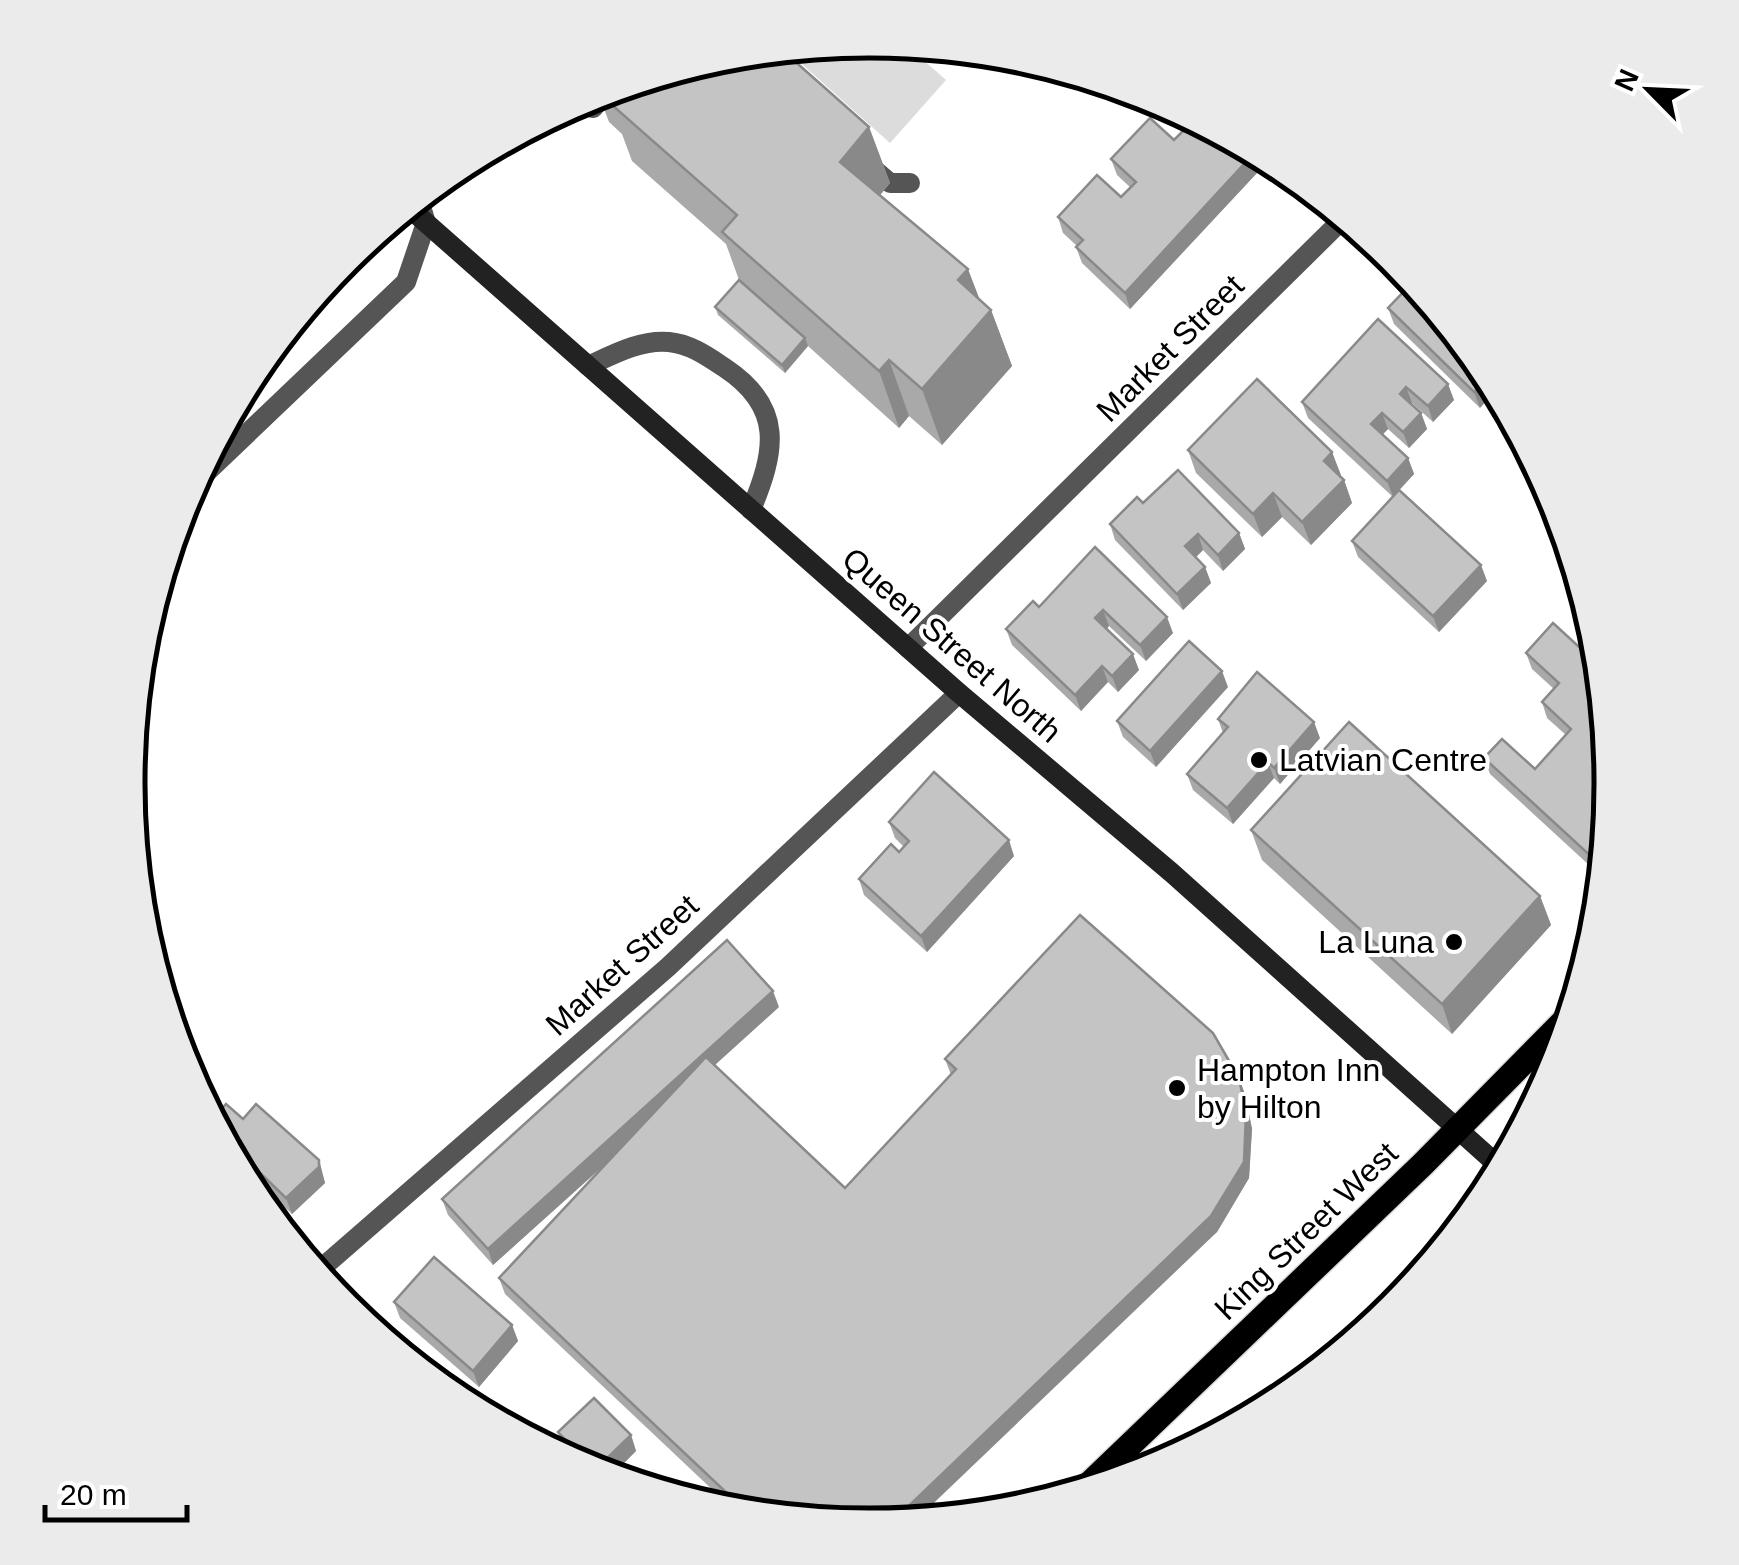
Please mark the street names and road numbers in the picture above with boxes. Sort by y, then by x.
street label: Market Street [1089,267,1251,429]
street label: Queen Street North [835,540,1069,750]
street label: Market Street [539,887,705,1043]
street label: King Street West [1207,1135,1405,1327]

